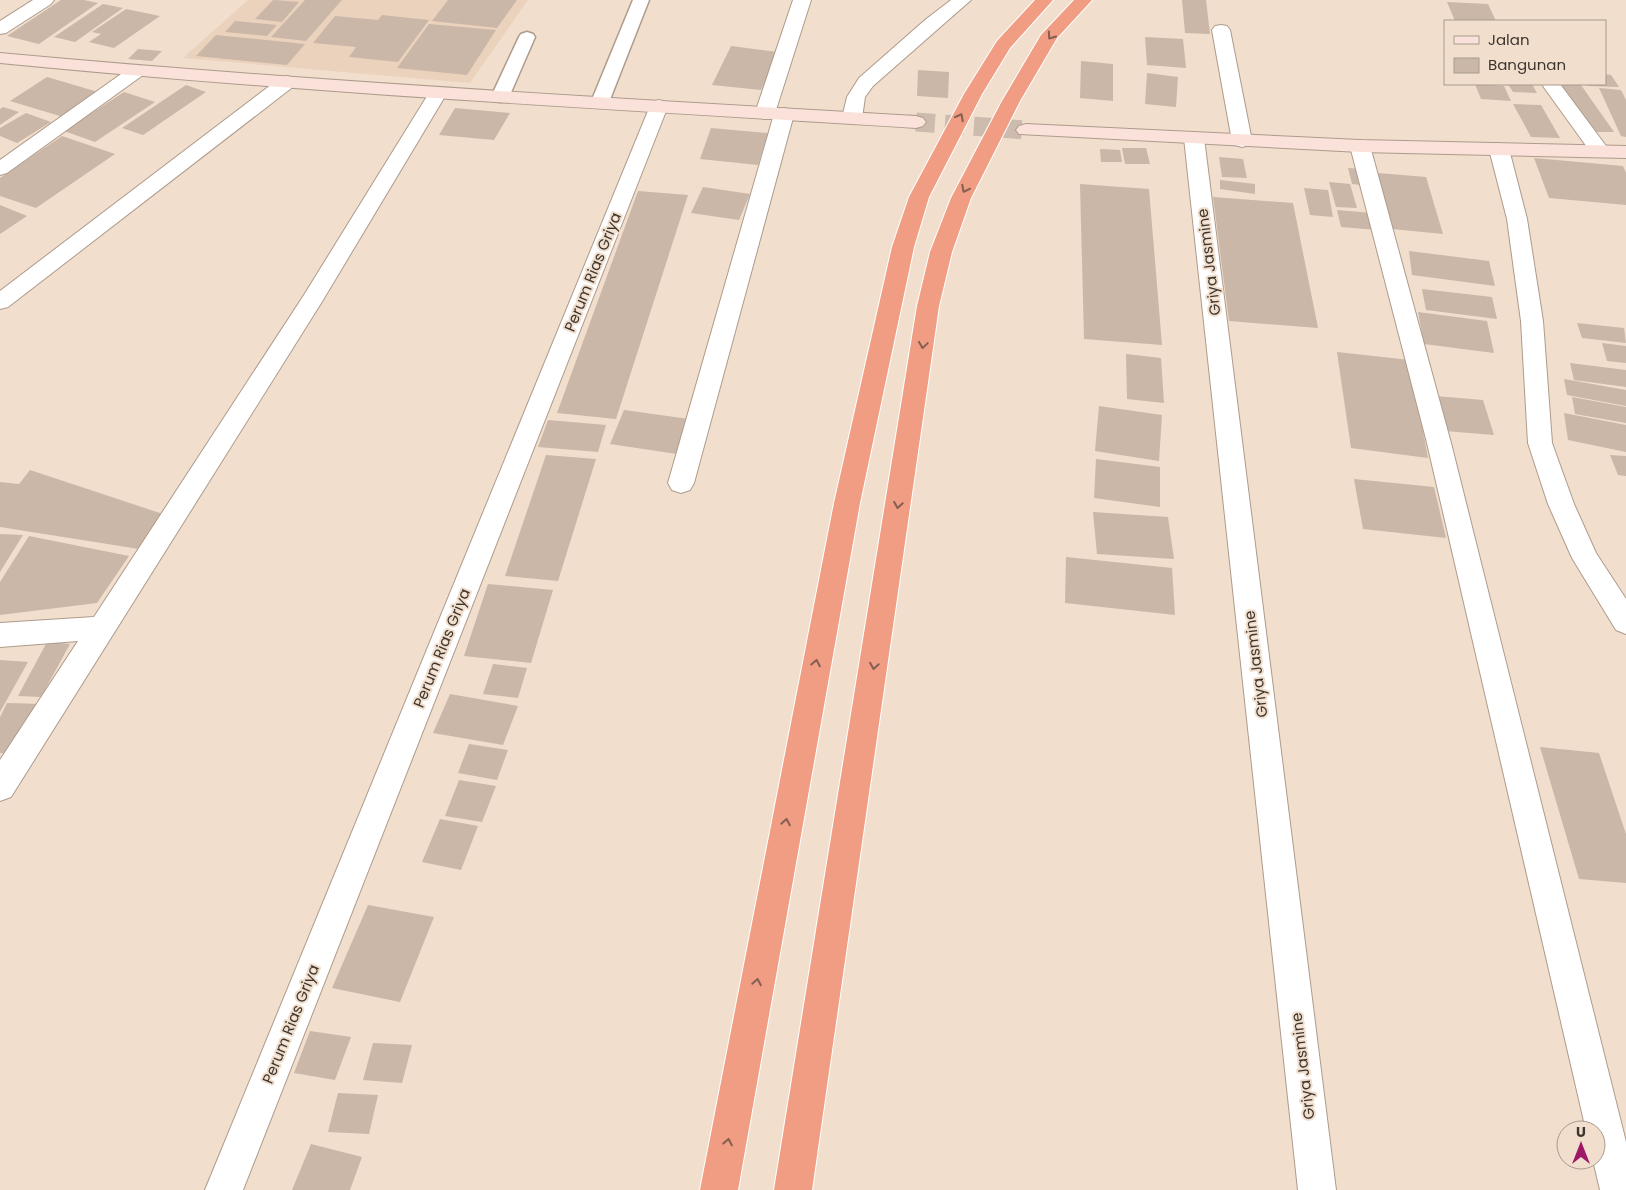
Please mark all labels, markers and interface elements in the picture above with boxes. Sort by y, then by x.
legend [1444,20,1606,85]
text: Jalan [1488,29,1530,50]
one-way arrow [1048,30,1057,40]
text: Bangunan [1488,54,1566,75]
one-way arrow [954,113,964,122]
one-way arrow [961,183,971,192]
street label: Griya Jasmine [1192,207,1225,317]
street label: Perum Rias Griya [559,209,626,335]
one-way arrow [918,340,928,349]
one-way arrow [894,501,904,510]
street label: Perum Rias Griya [408,585,475,711]
street label: Griya Jasmine [1239,609,1272,719]
one-way arrow [810,658,821,667]
one-way arrow [869,662,879,670]
one-way arrow [781,818,791,827]
street label: Perum Rias Griya [257,961,324,1087]
one-way arrow [752,978,762,987]
street label: Griya Jasmine [1286,1011,1319,1121]
north arrow [1556,1120,1606,1170]
text: U [1576,1122,1586,1142]
one-way arrow [722,1138,733,1147]

